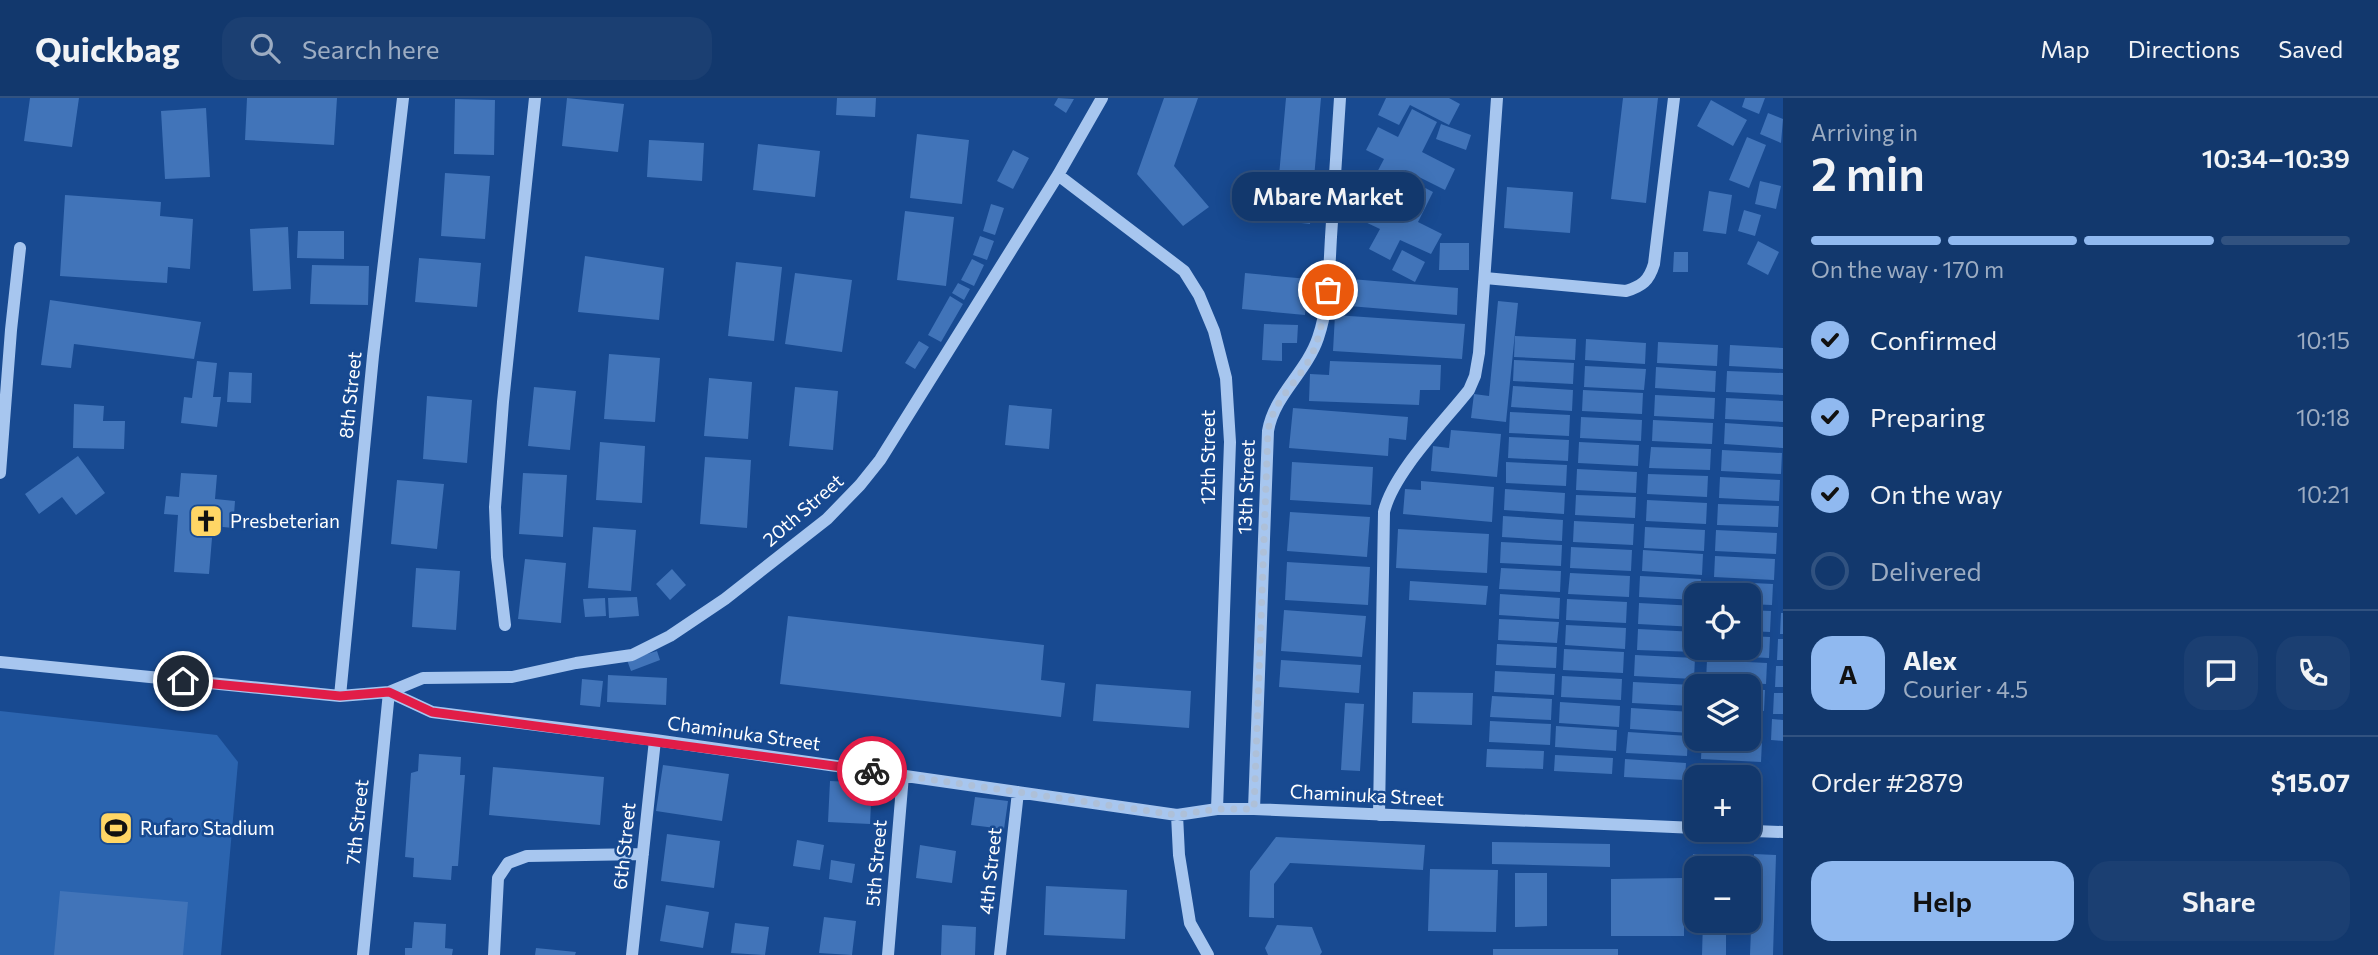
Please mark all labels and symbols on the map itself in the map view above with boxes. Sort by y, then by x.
callout: Mbare Market [1232,171,1424,220]
pin [1298,260,1358,320]
street label: 8th Street [333,350,366,440]
street label: 12th Street [1196,409,1219,504]
street label: 13th Street [1232,439,1259,535]
street label: 20th Street [758,468,848,551]
church icon: Presbeterian [187,502,225,540]
place label: Presbeterian [230,509,340,532]
pin [153,651,213,711]
street label: Chaminuka Street [666,710,822,755]
courier [837,736,907,806]
street label: 7th Street [341,778,372,866]
street label: Chaminuka Street [1289,779,1445,810]
street label: 6th Street [607,801,640,891]
sports icon: Rufaro Stadium [97,809,135,847]
place label: Rufaro Stadium [140,816,274,839]
street label: 5th Street [860,818,891,907]
street label: 4th Street [973,826,1006,916]

